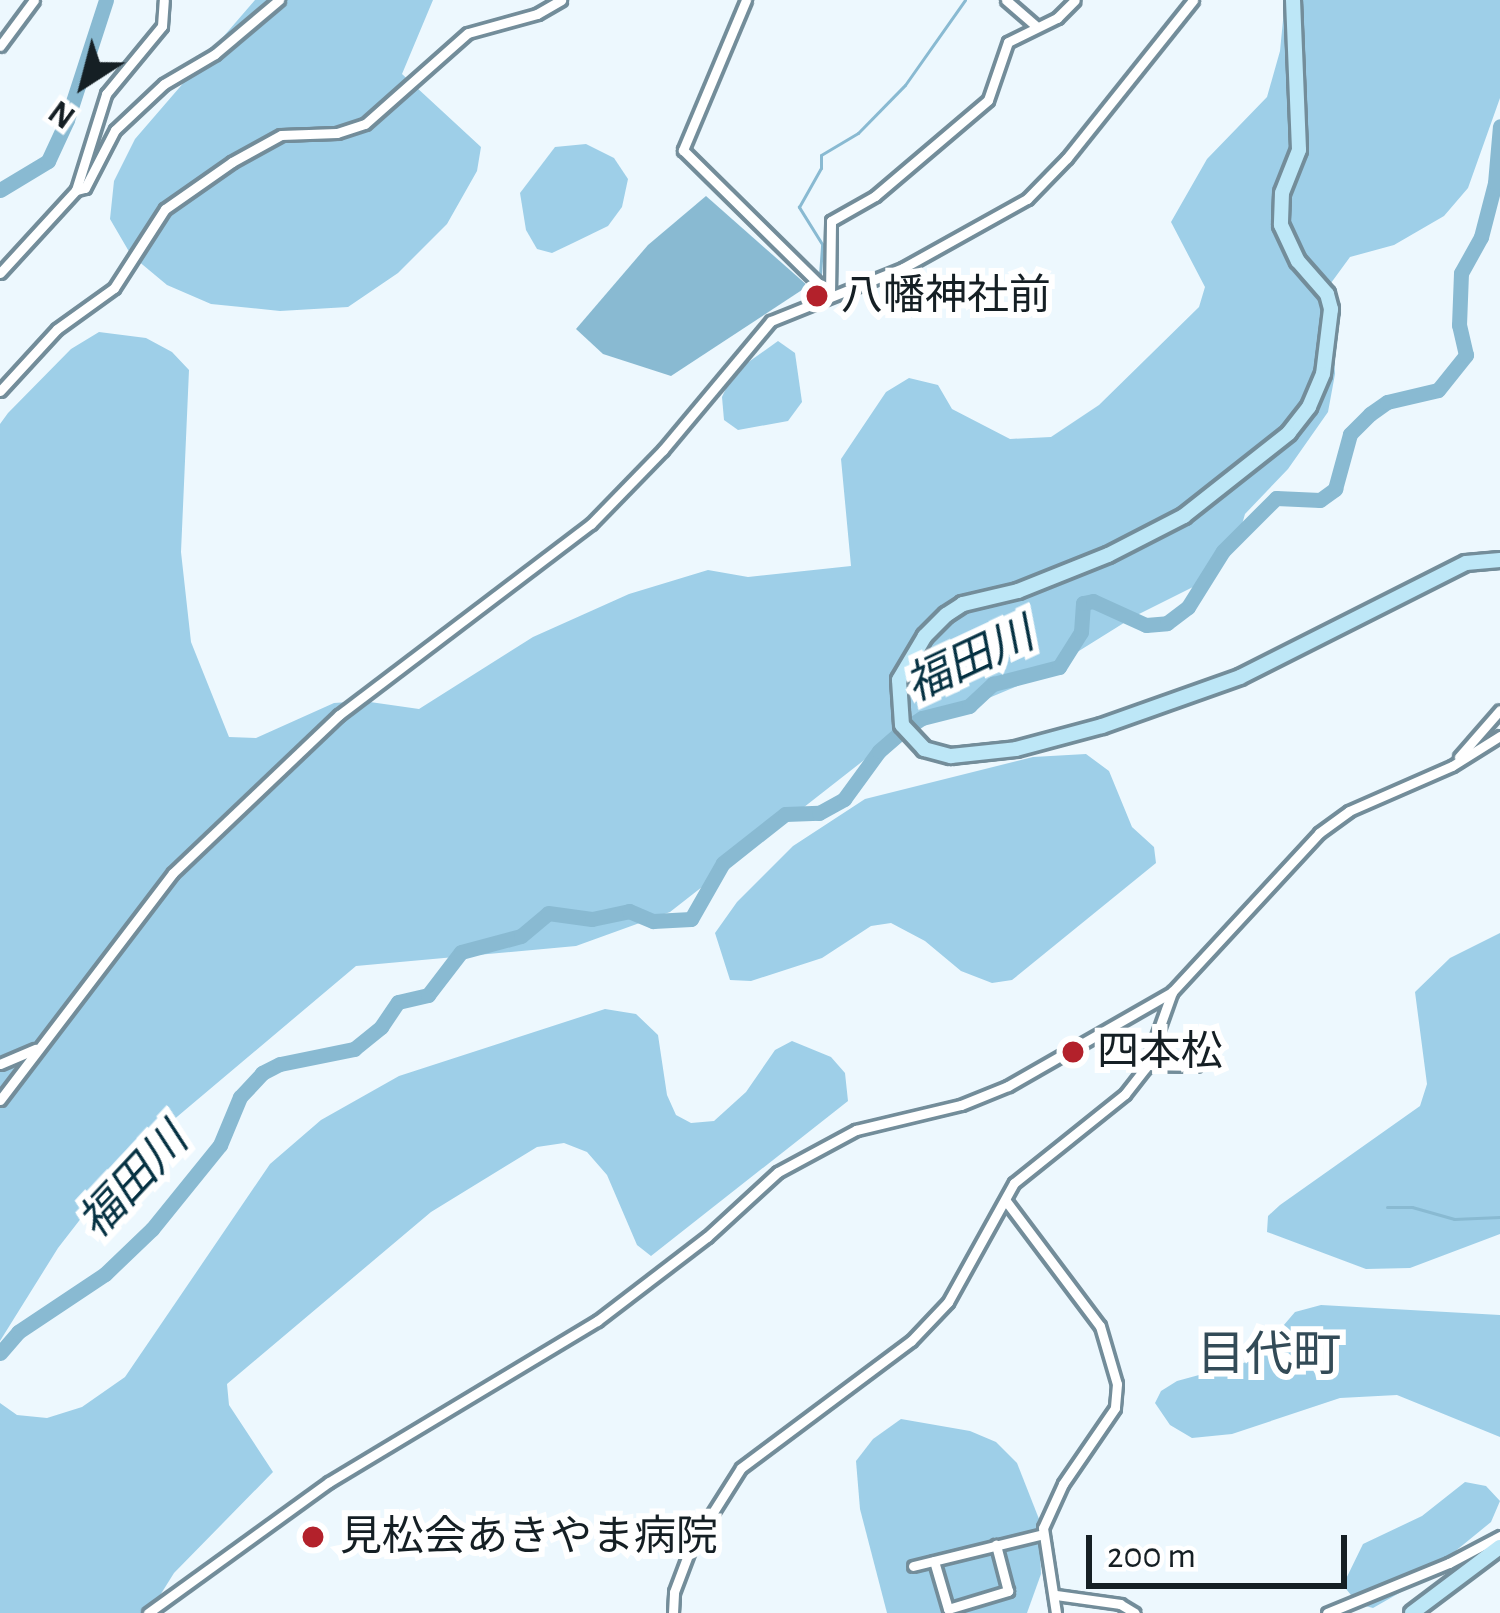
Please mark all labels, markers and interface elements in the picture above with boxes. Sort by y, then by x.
north arrow [24,24,144,144]
text: N [44,93,82,134]
place label: 八幡神社前 [841,271,1051,321]
marker: 八幡神社前 [804,283,830,309]
water label: 福田川 [897,608,1043,714]
place label: 四本松 [1097,1027,1223,1077]
marker: 四本松 [1060,1039,1086,1065]
water label: 福田川 [68,1114,200,1250]
district label: 目代町 [1197,1328,1341,1386]
scale bar [1092,1511,1353,1585]
place label: 見松会あきやま病院 [340,1512,718,1562]
marker: 見松会あきやま病院 [297,1521,329,1553]
text: 200 m [1107,1538,1196,1574]

